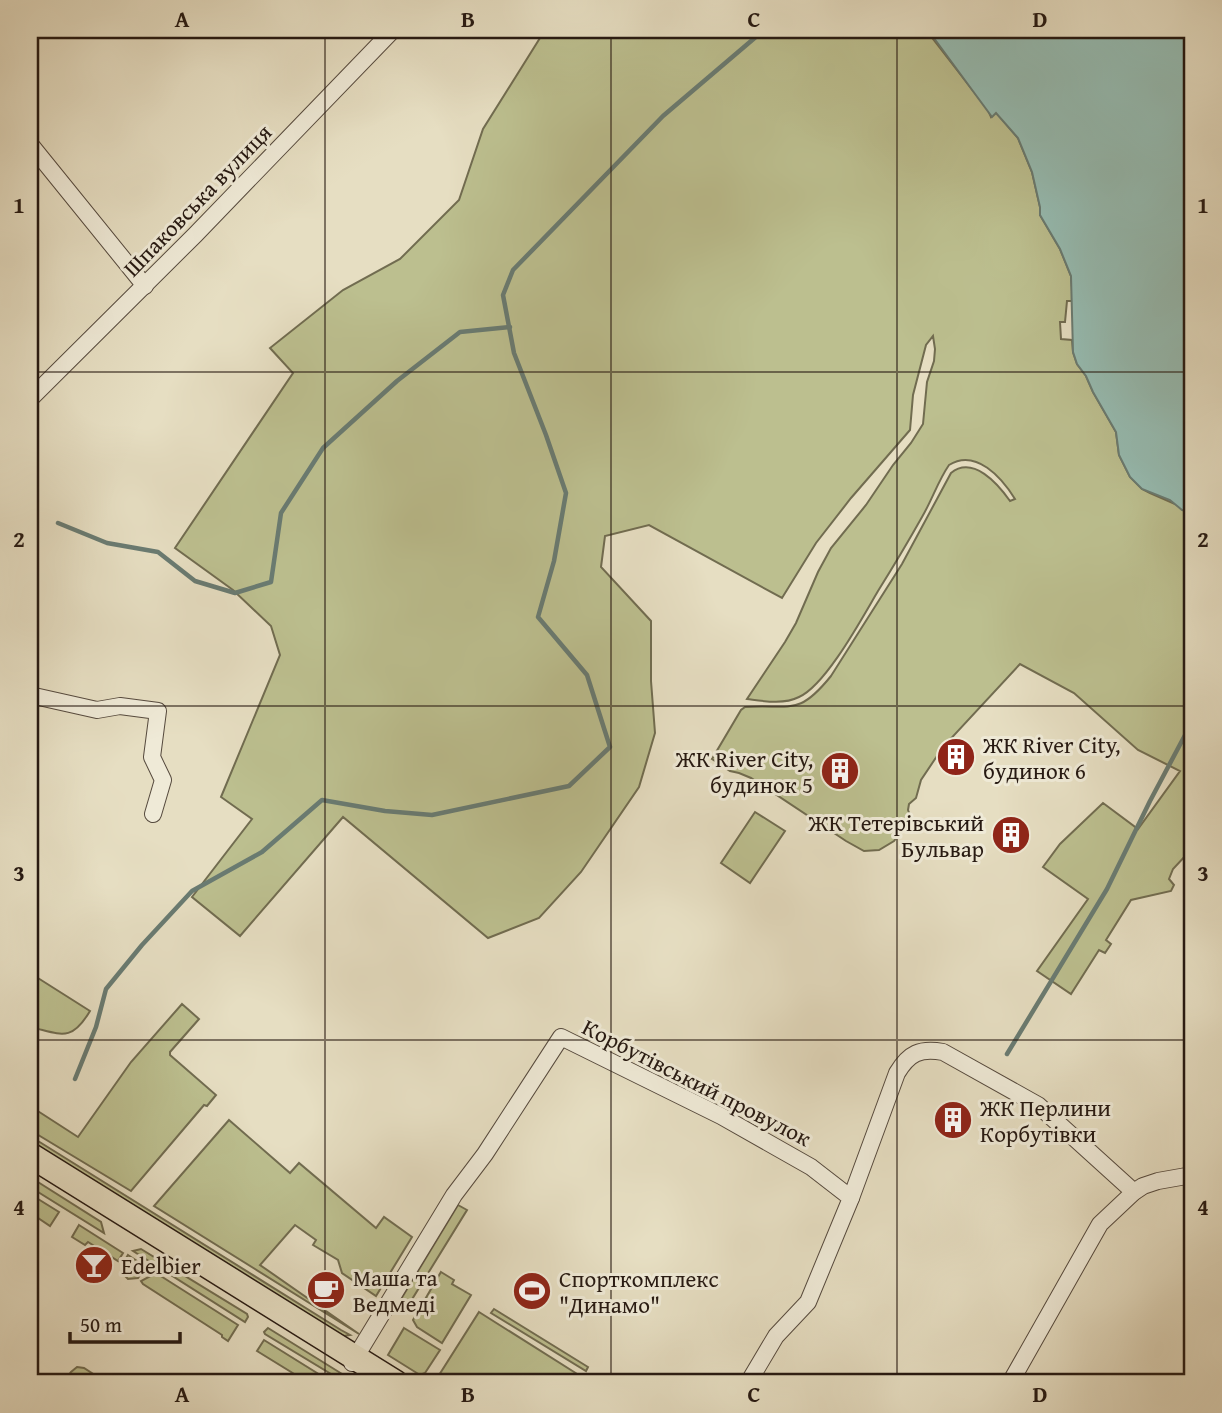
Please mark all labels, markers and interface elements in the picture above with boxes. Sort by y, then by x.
text: A [175,2,190,35]
text: B [461,2,475,35]
text: C [747,2,761,35]
text: D [1033,2,1048,35]
street label: Шпаковська вулиця [115,116,279,284]
text: 1 [13,188,25,221]
text: 1 [1197,188,1209,221]
text: 2 [13,522,25,555]
text: 2 [1197,522,1209,555]
place label: ЖК River City, будинок 6 [982,728,1120,787]
building icon: ЖК River City, будинок 6 [935,736,977,778]
place label: ЖК River City, будинок 5 [675,742,813,801]
building icon: ЖК River City, будинок 5 [819,750,861,792]
place label: ЖК Тетерівський Бульвар [807,806,984,865]
building icon: ЖК Тетерівський Бульвар [990,814,1032,856]
text: 3 [13,856,25,889]
text: 3 [1197,856,1209,889]
street label: Корбутівський провулок [577,1010,817,1154]
place label: ЖК Перлини Корбутівки [979,1091,1111,1150]
building icon: ЖК Перлини Корбутівки [932,1099,974,1141]
text: 4 [13,1190,25,1223]
text: 4 [1197,1190,1209,1223]
bar icon: Edelbier [73,1244,115,1286]
place label: Edelbier [121,1249,201,1282]
place label: Маша та Ведмеді [353,1261,438,1320]
place label: Спорткомплекс "Динамо" [559,1262,719,1321]
cafe icon: Маша та Ведмеді [305,1269,347,1311]
sports icon: Спорткомплекс "Динамо" [511,1270,553,1312]
scale bar [70,1301,180,1345]
text: 50 m [80,1309,122,1340]
text: A [175,1377,190,1410]
text: B [461,1377,475,1410]
text: C [747,1377,761,1410]
text: D [1033,1377,1048,1410]

